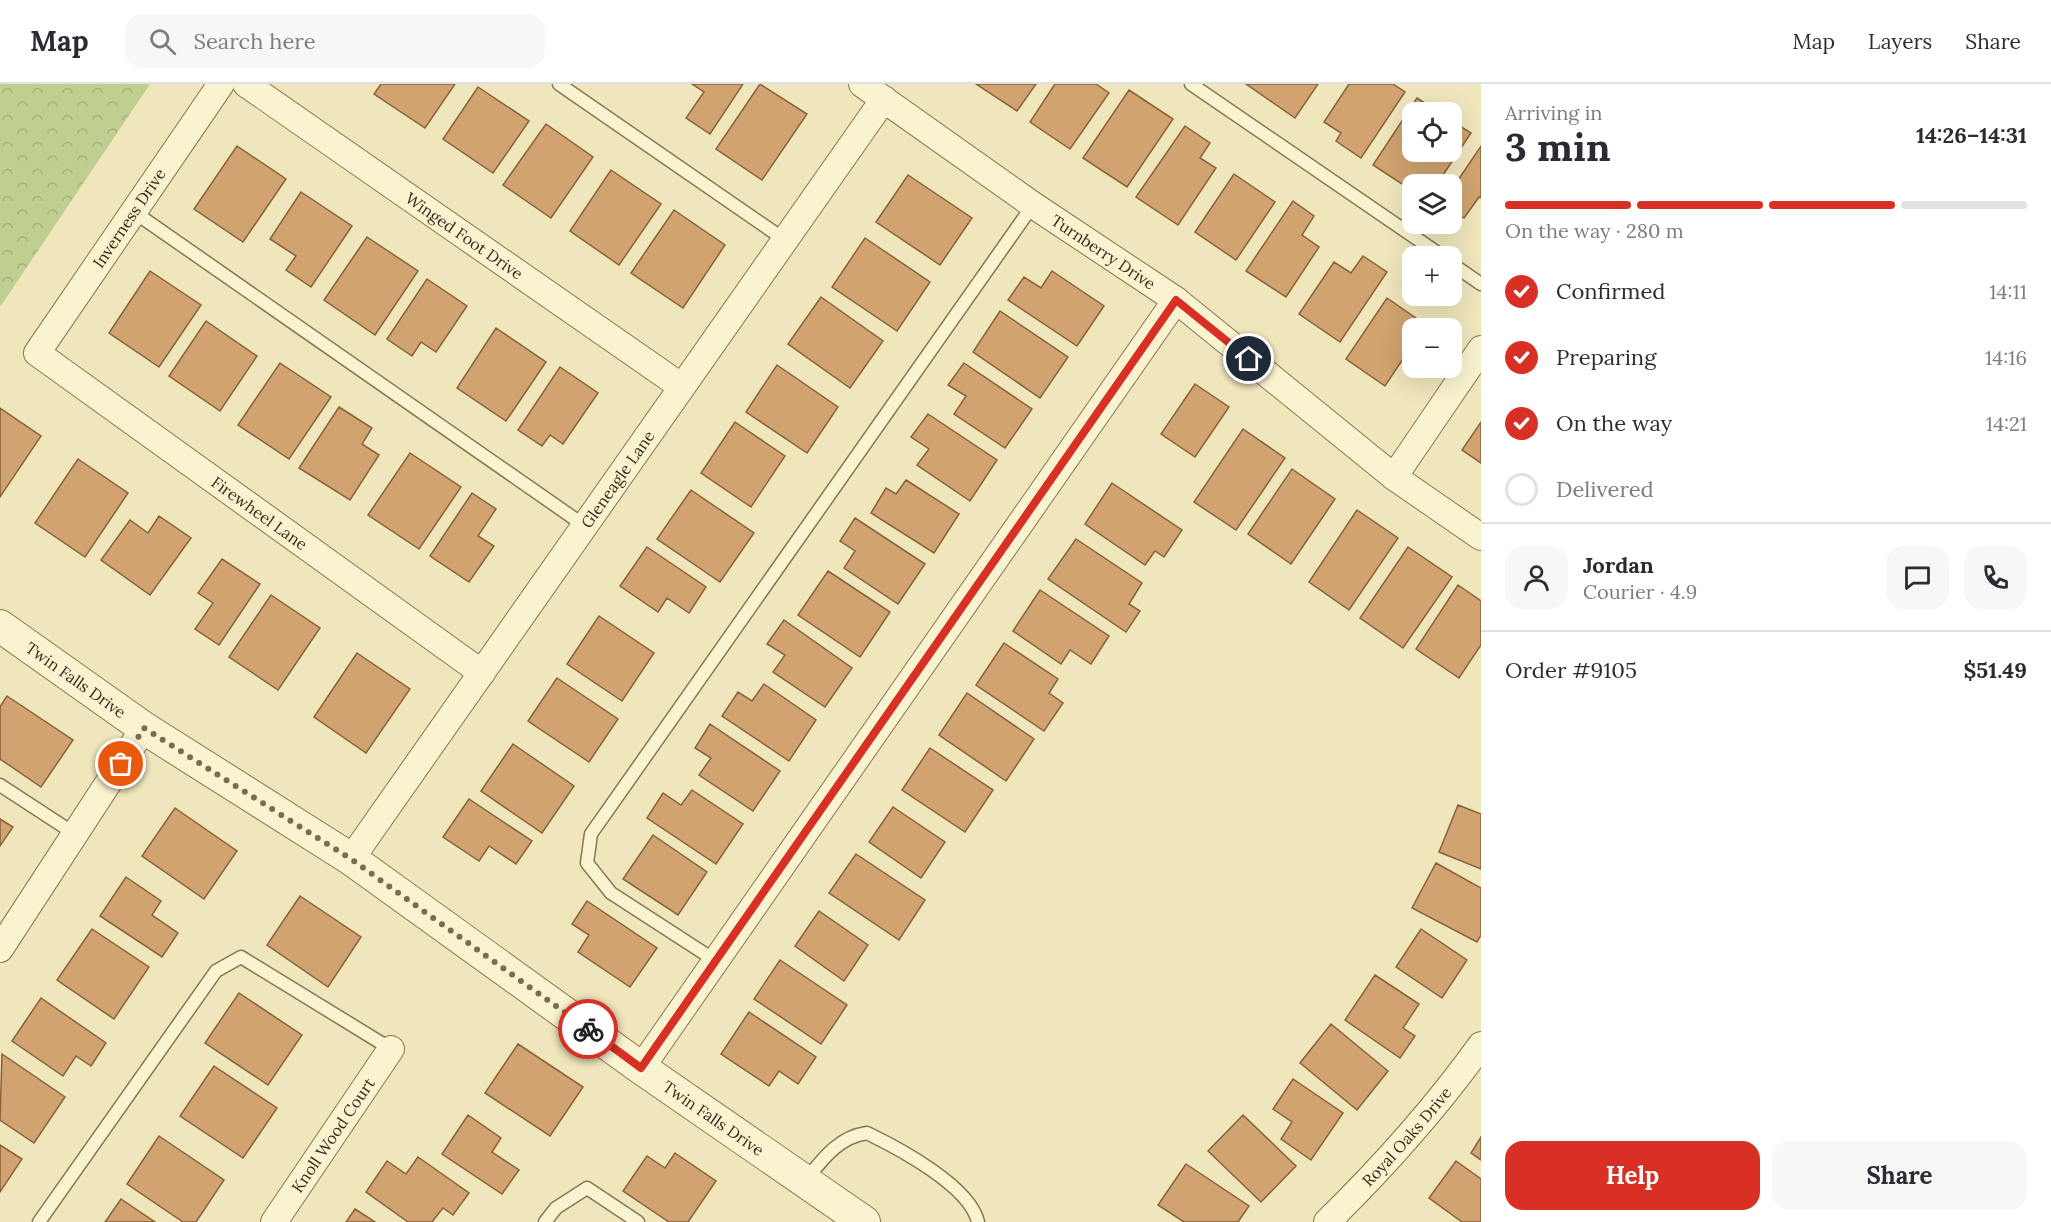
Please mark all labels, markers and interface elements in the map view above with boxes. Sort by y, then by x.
search box [125,14,545,68]
text: Map [30,23,89,59]
icon: search [146,25,179,58]
text: Search here [194,27,316,55]
text: Map [1792,28,1835,55]
text: Layers [1868,28,1932,55]
text: Share [1965,28,2021,55]
text: Arriving in [1505,100,1602,125]
map controls [1402,102,1462,378]
button: locate [1402,102,1462,162]
text: 14:26–14:31 [1916,121,2027,149]
text: 3 min [1505,122,1611,172]
street label: Inverness Drive [88,164,170,272]
button: layers [1402,174,1462,234]
street label: Winged Foot Drive [402,188,527,284]
street label: Turnberry Drive [1047,210,1160,294]
text: On the way · 280 m [1505,218,1684,243]
button: + [1402,246,1462,306]
icon: check [1505,275,1538,308]
text: Confirmed [1556,277,1665,305]
text: 14:11 [1989,279,2027,304]
button: − [1402,318,1462,378]
pin [1223,333,1274,384]
icon: check [1505,341,1538,374]
icon: home [1232,342,1265,375]
text: Preparing [1556,343,1656,371]
text: 14:16 [1985,345,2027,370]
icon: check [1505,407,1538,440]
text: On the way [1556,409,1672,437]
text: 14:21 [1986,411,2027,436]
street label: Gleneagle Lane [576,426,659,532]
street label: Firewheel Lane [208,472,312,554]
text: Delivered [1556,475,1654,503]
button: person [1505,546,1568,609]
button: chat [1886,546,1949,609]
button: phone [1964,546,2027,609]
text: Jordan [1583,551,1654,579]
text: Courier · 4.9 [1583,579,1697,604]
street label: Twin Falls Drive [22,637,130,722]
text: Order #9105 [1505,656,1637,684]
text: $51.49 [1963,656,2027,684]
pin [95,738,146,789]
icon: bag [104,747,137,780]
courier [558,999,618,1059]
icon: bike [572,1013,605,1046]
street label: Knoll Wood Court [287,1073,379,1196]
street label: Twin Falls Drive [659,1076,768,1160]
street label: Royal Oaks Drive [1358,1082,1456,1190]
button: Help [1505,1141,1760,1210]
button: Share [1772,1141,2027,1210]

